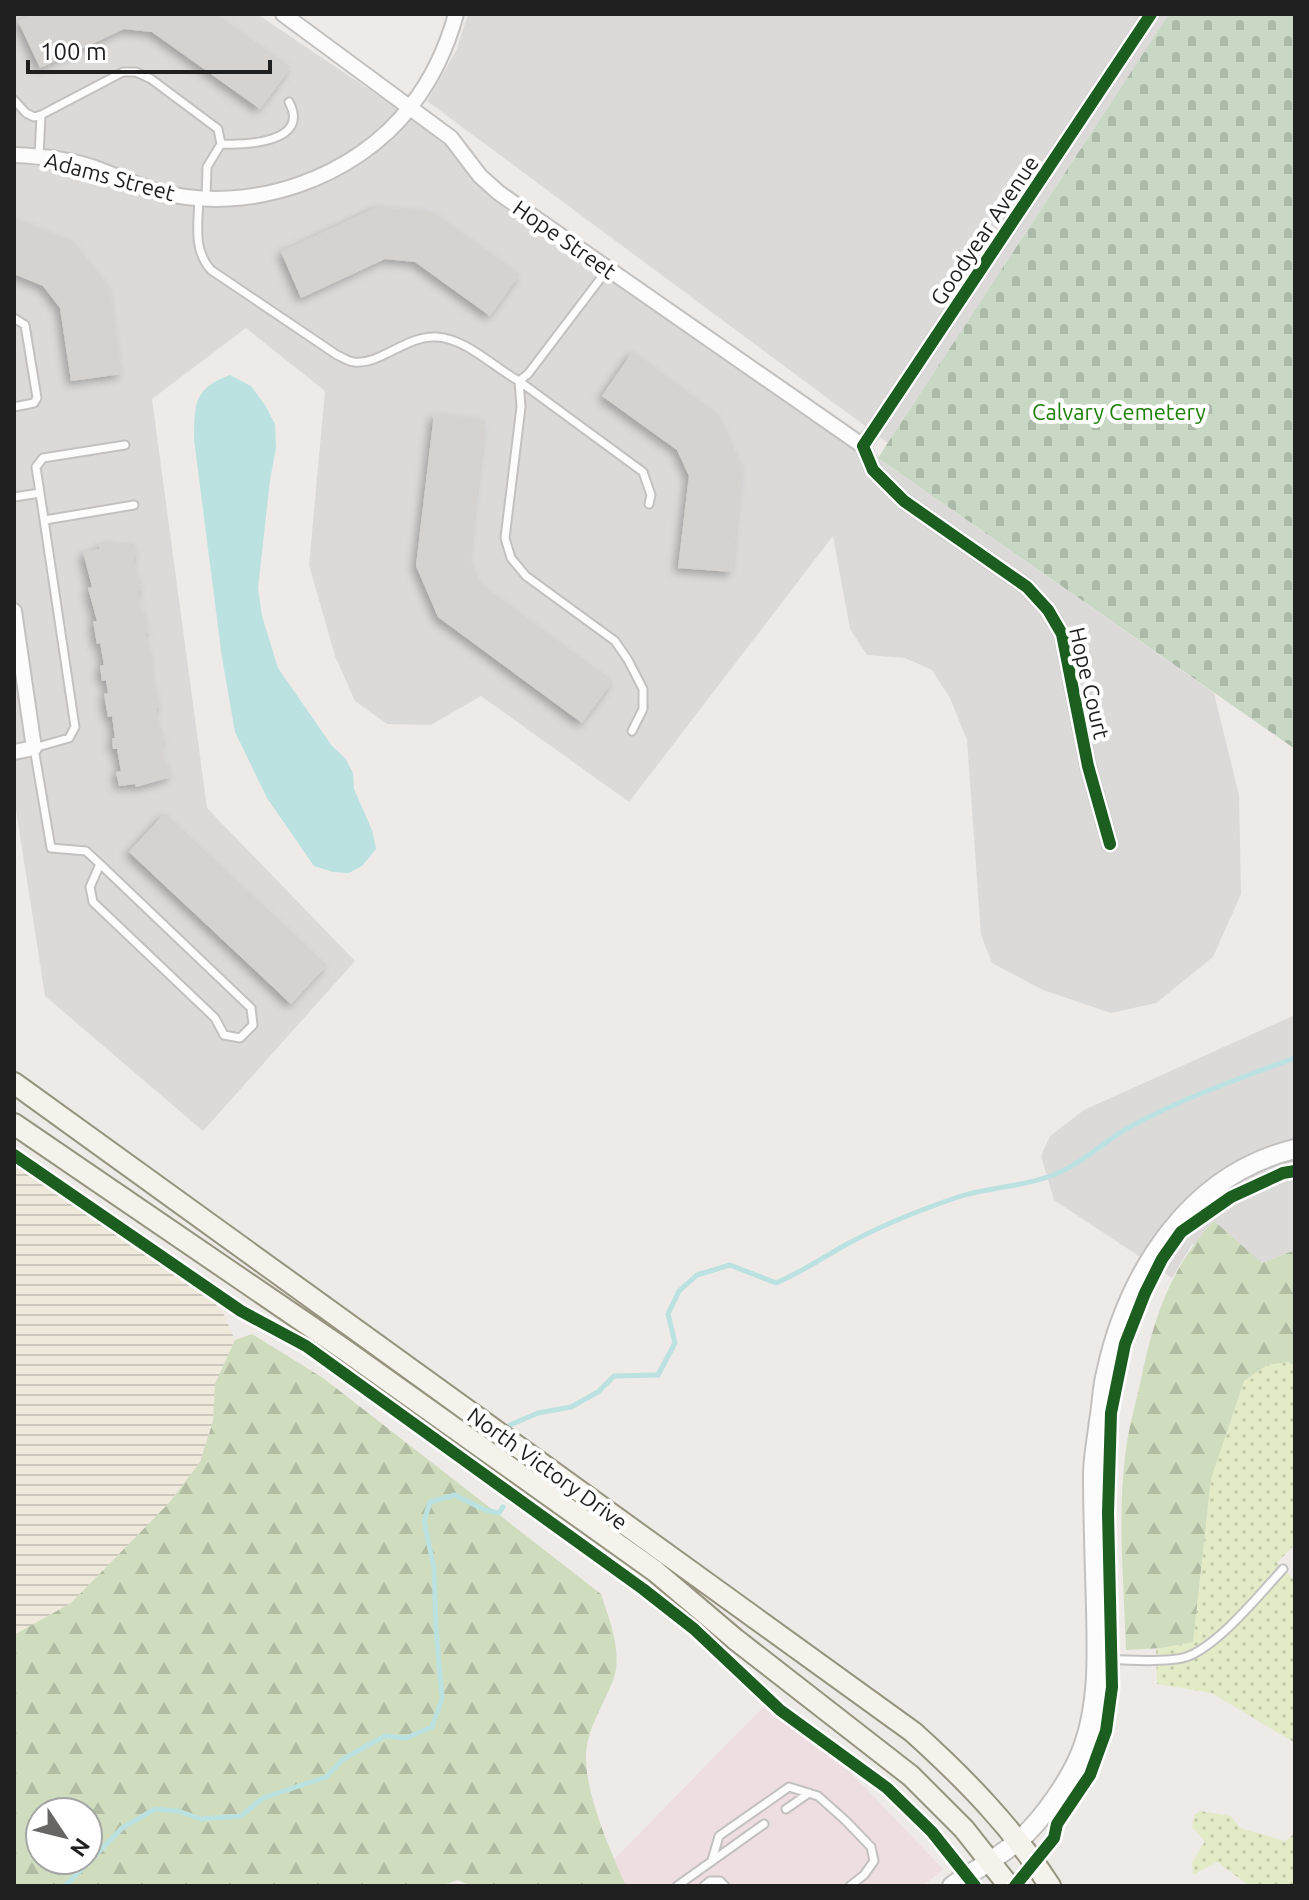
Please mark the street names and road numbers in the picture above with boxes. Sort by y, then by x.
street label: Adams Street [42,147,178,205]
street label: Goodyear Avenue [925,151,1043,309]
street label: Hope Street [509,194,621,284]
street label: Hope Court [1065,625,1115,742]
street label: North Victory Drive [463,1402,633,1534]

